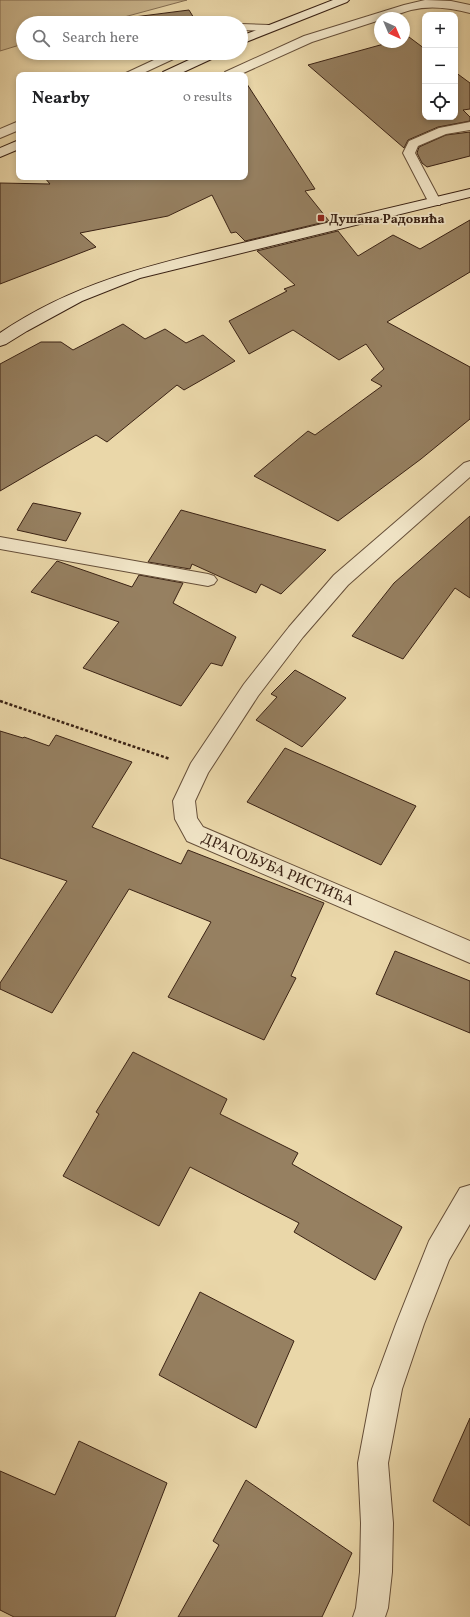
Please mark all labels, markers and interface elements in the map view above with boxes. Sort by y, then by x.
north arrow [374,12,410,48]
map controls [422,12,458,120]
button: + [422,12,458,48]
search box [16,16,248,60]
icon: search [30,27,52,49]
text: Search here [62,28,139,49]
button: − [422,48,458,84]
button: locate [422,84,458,120]
text: Nearby [32,87,90,110]
text: 0 results [183,89,232,107]
place label: Душана Радовића [329,211,445,229]
marker: Душана Радовића [316,213,326,223]
street label: ДРАГОЉУБА РИСТИЋА [198,829,358,912]

